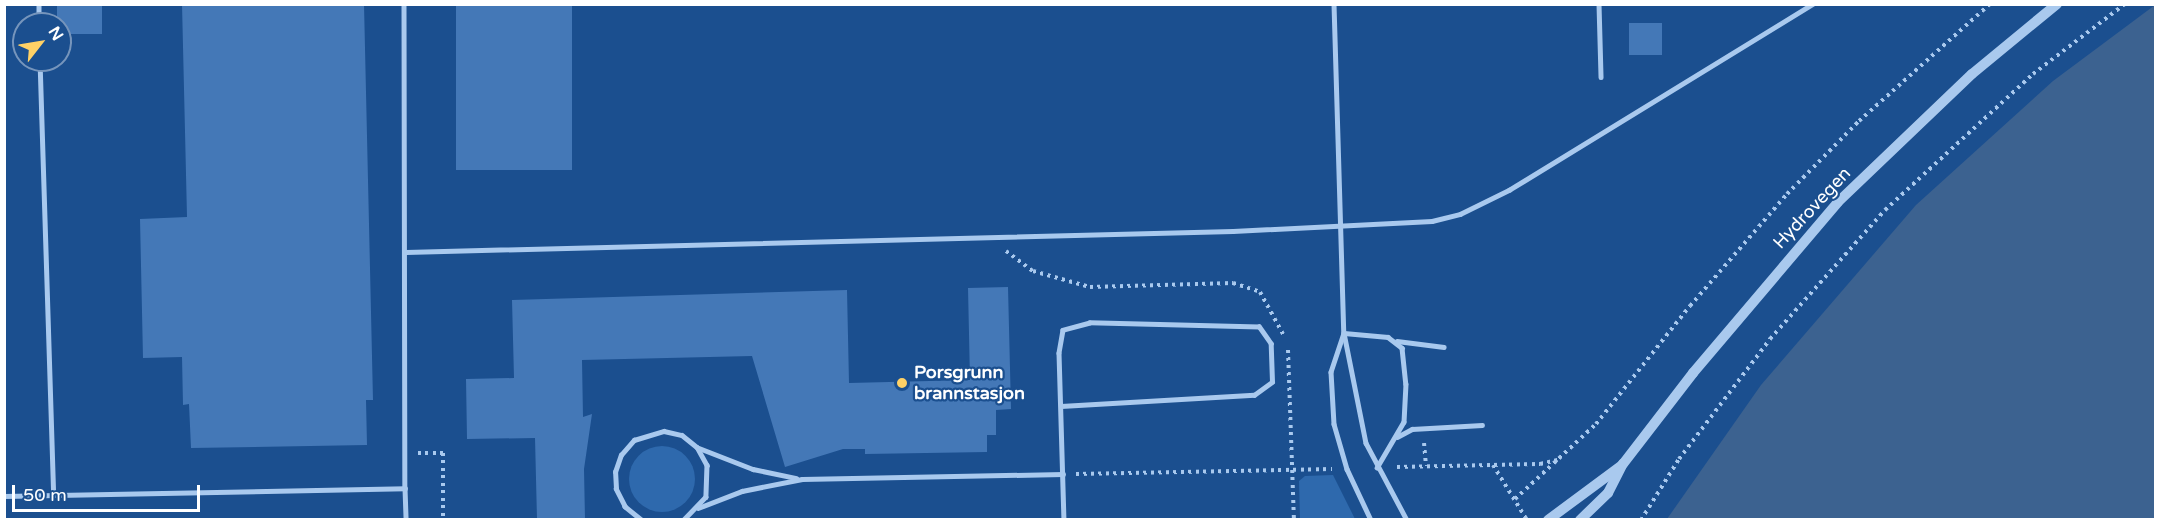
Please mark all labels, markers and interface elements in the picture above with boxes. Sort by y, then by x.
north arrow [12,12,72,72]
text: N [44,23,68,44]
street label: Hydrovegen [1769,163,1855,253]
place label: Porsgrunn brannstasjon [914,362,1025,404]
marker: Porsgrunn brannstasjon [895,376,909,390]
scale bar [15,473,202,511]
text: 50 m [23,484,67,506]

